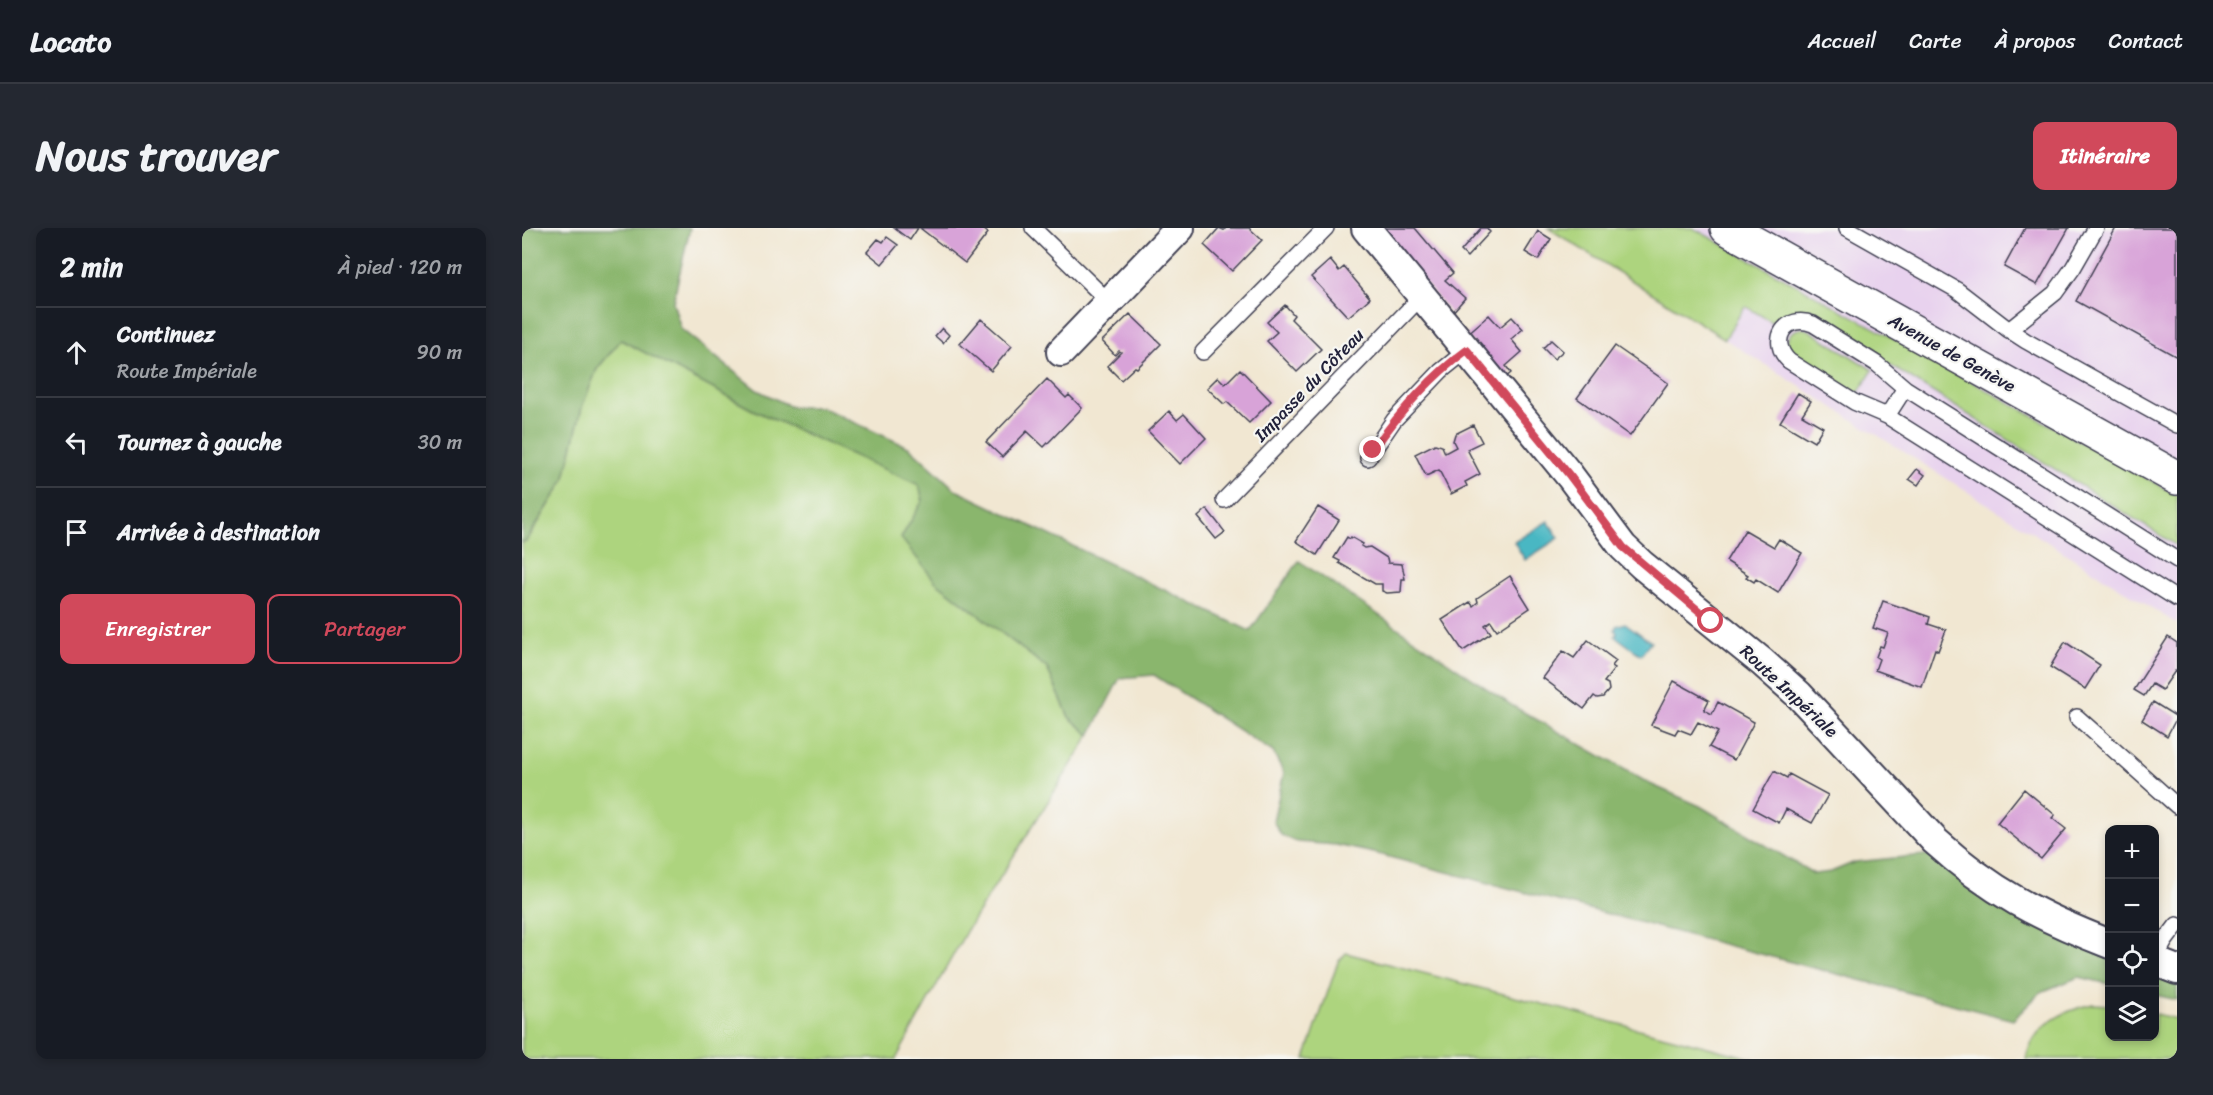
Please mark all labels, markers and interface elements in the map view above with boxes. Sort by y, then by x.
text: Locato [30,17,111,66]
text: Accueil [1808,22,1876,60]
text: Carte [1909,22,1962,60]
text: À propos [1995,22,2076,60]
text: Contact [2109,22,2183,60]
text: Nous trouver [36,119,276,193]
button: Itinéraire [2033,122,2177,190]
text: 2 min [60,244,123,290]
text: À pied · 120 m [338,250,462,285]
street label: Avenue de Genève [1881,304,2022,402]
text: Continuez [117,315,215,354]
street label: Impasse du Côteau [1245,320,1372,450]
text: 90 m [417,335,462,370]
icon: ahead [60,336,93,369]
text: Route Impériale [117,354,257,389]
text: Tournez à gauche [117,423,282,462]
text: 30 m [418,425,462,460]
icon: left [60,426,93,459]
route end [1359,436,1385,462]
text: Arrivée à destination [117,513,320,552]
icon: arrive [60,516,93,549]
button: Enregistrer [60,594,255,664]
button: Partager [267,594,462,664]
route start [1697,607,1723,633]
street label: Route Impériale [1732,636,1846,746]
map controls [2105,825,2159,1041]
button: + [2105,825,2159,879]
button: − [2105,879,2159,933]
button: locate [2105,933,2159,987]
button: layers [2105,987,2159,1041]

